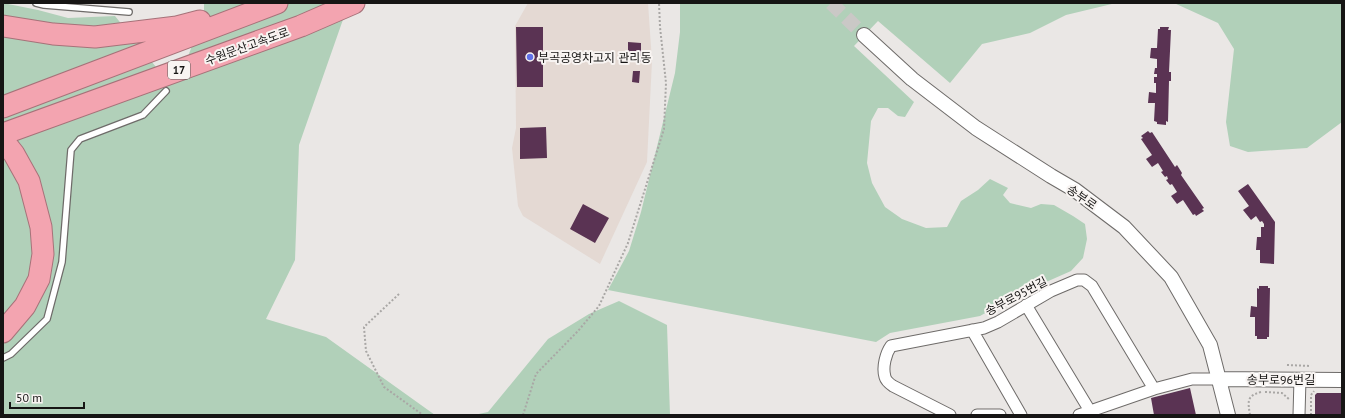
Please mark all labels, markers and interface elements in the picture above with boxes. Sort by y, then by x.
street label: 수원문산고속도로 [203,24,291,68]
place label: 부곡공영차고지 관리동 [538,50,652,65]
marker: 부곡공영차고지 관리동 [525,52,535,62]
road number: 17 [168,61,190,79]
street label: 송부로 [1064,181,1100,213]
street label: 송부로95번길 [982,273,1050,319]
street label: 송부로96번길 [1247,372,1315,387]
scale bar [10,384,84,410]
text: 50 m [16,390,42,405]

